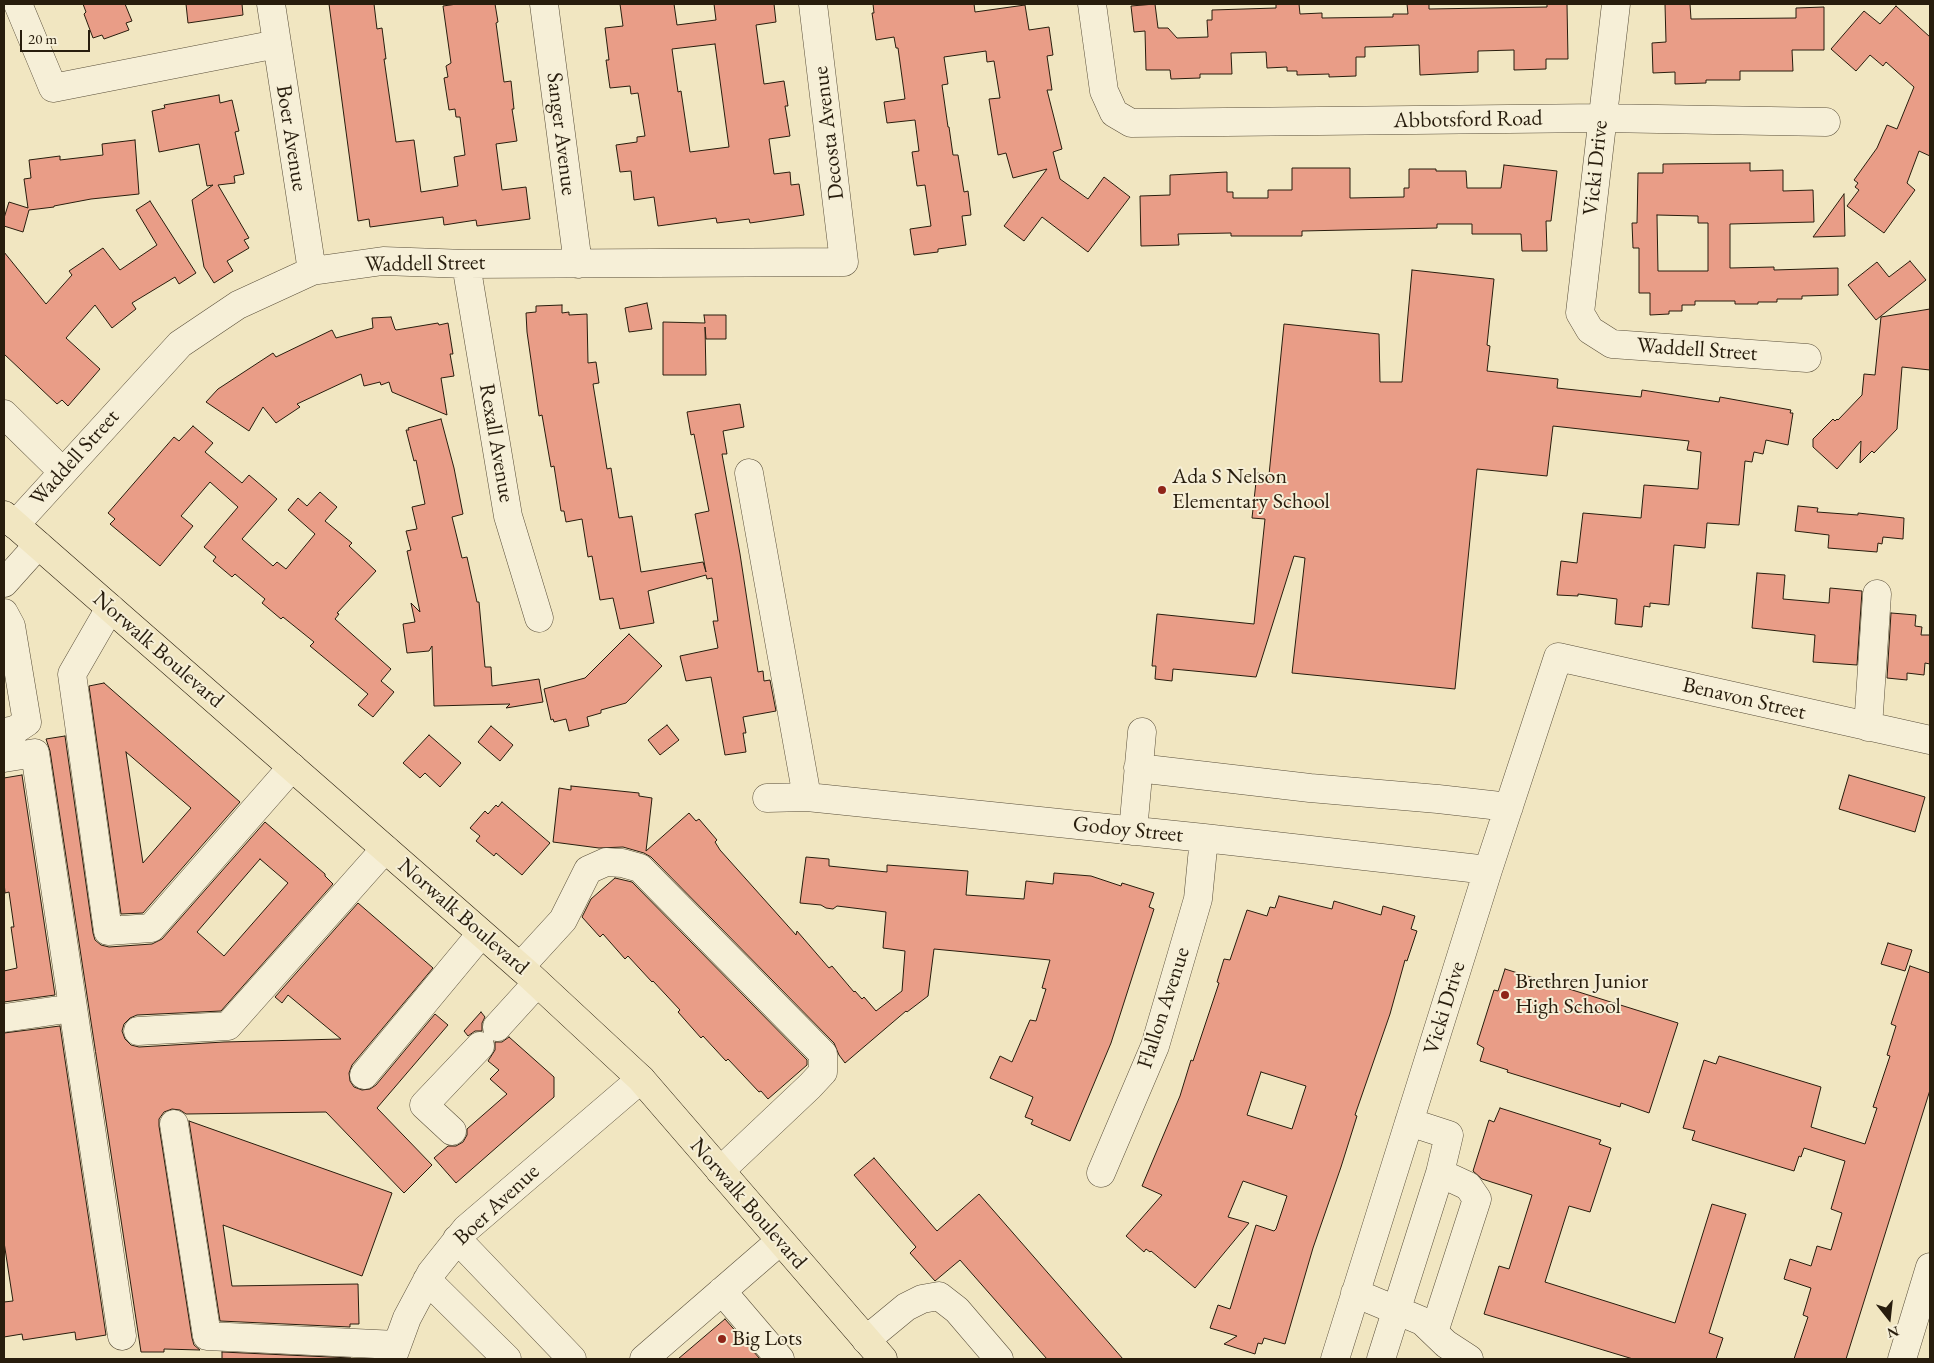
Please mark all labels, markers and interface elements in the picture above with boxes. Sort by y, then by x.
scale bar [22,20,92,52]
text: 20 m [28,29,57,48]
street label: Decosta Avenue [808,65,850,201]
street label: Sanger Avenue [540,71,582,197]
street label: Boer Avenue [270,83,312,193]
street label: Abbotsford Road [1393,106,1543,134]
street label: Vicki Drive [1578,119,1614,217]
street label: Waddell Street [364,250,486,278]
street label: Waddell Street [1636,333,1758,367]
street label: Rexall Avenue [473,382,519,504]
street label: Waddell Street [25,404,125,512]
place label: Ada S Nelson Elementary School [1172,464,1330,516]
marker: Ada S Nelson Elementary School [1156,484,1168,496]
street label: Norwalk Boulevard [87,586,229,714]
street label: Benavon Street [1680,672,1808,726]
street label: Godoy Street [1072,811,1184,849]
street label: Norwalk Boulevard [392,853,534,981]
street label: Flallon Avenue [1132,944,1196,1072]
street label: Vicki Drive [1418,958,1472,1058]
place label: Brethren Junior High School [1515,969,1648,1020]
marker: Brethren Junior High School [1499,989,1511,1001]
street label: Norwalk Boulevard [684,1133,812,1275]
street label: Boer Avenue [449,1159,545,1251]
north arrow [1864,1293,1914,1343]
text: N [1885,1322,1901,1343]
place label: Big Lots [732,1326,802,1352]
marker: Big Lots [716,1333,728,1345]

